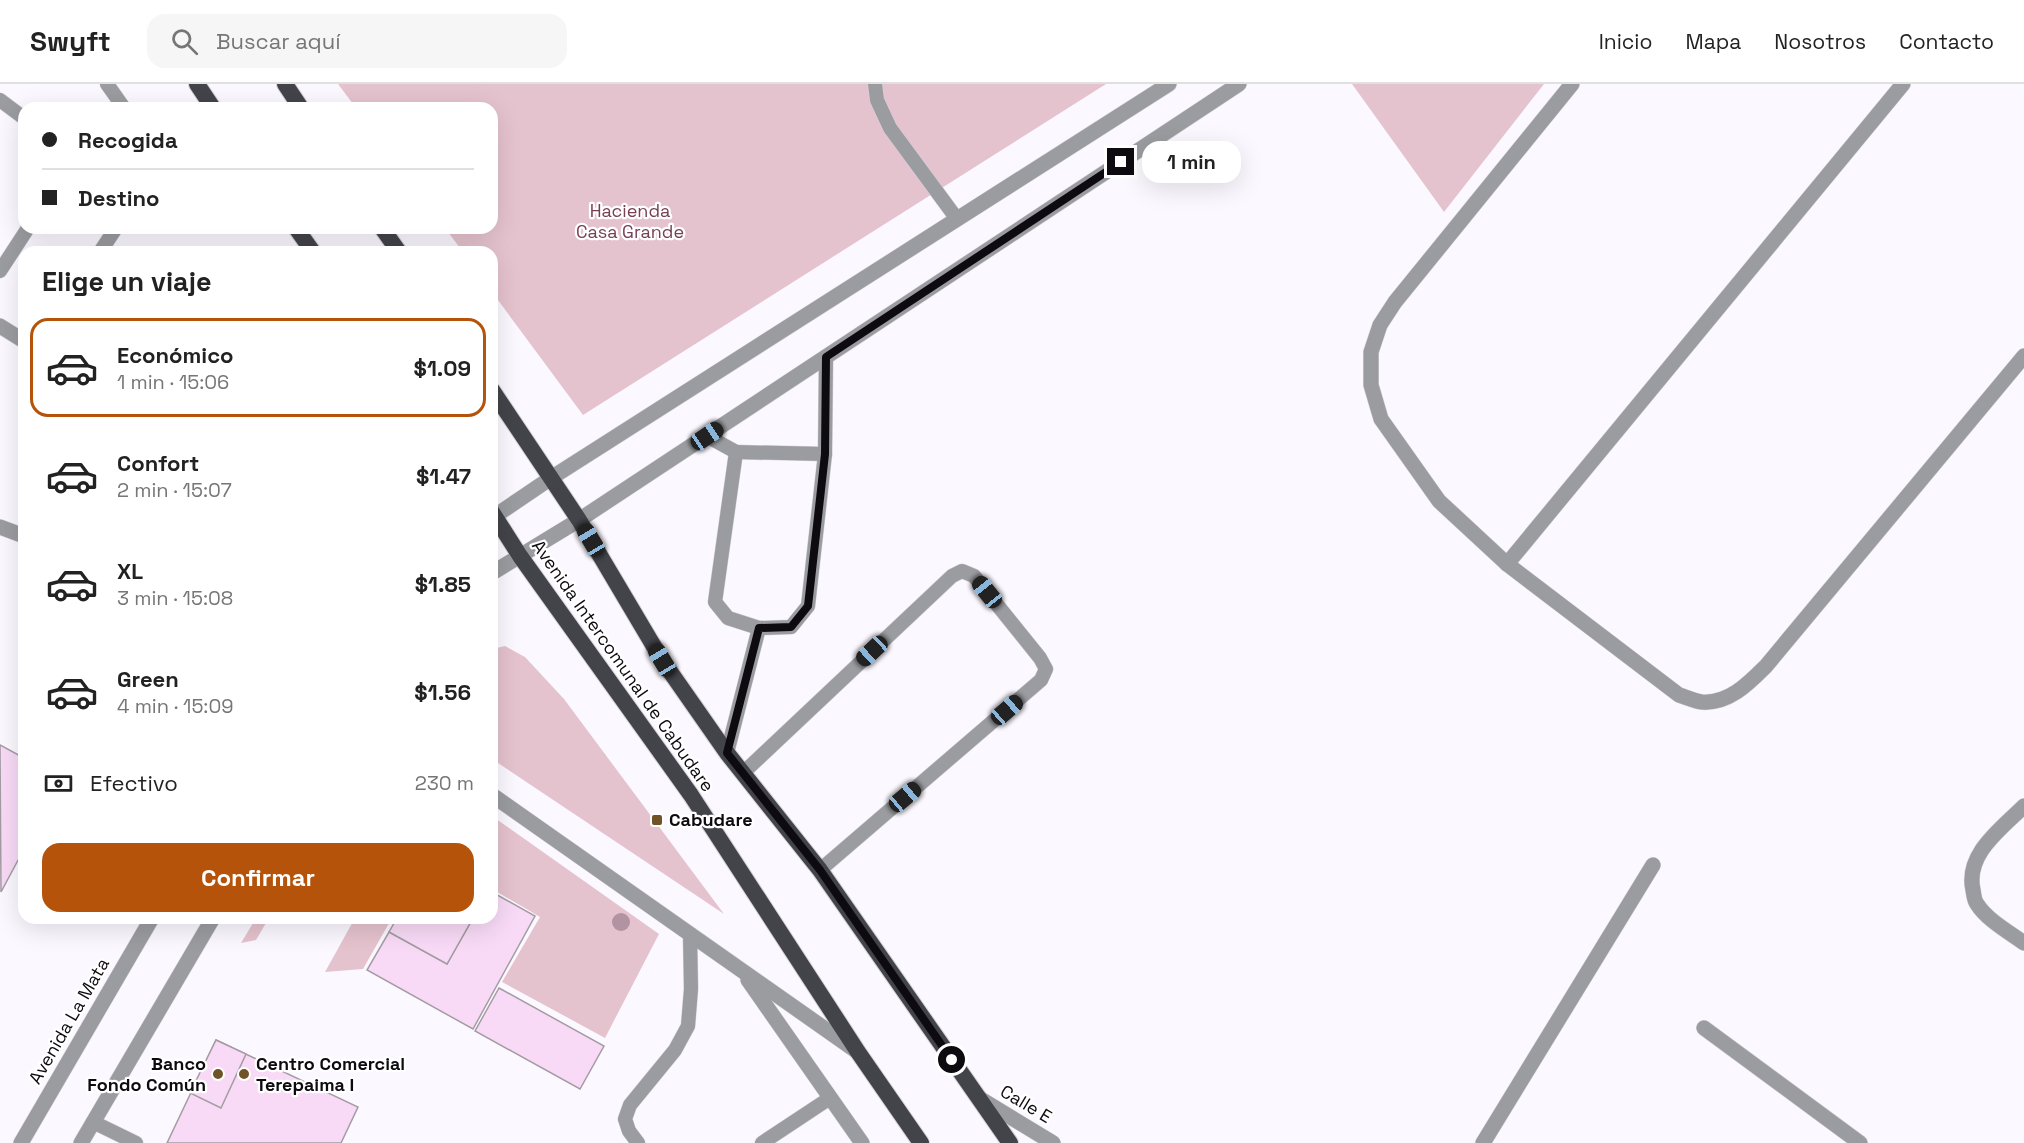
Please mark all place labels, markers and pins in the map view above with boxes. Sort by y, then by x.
place label: Cabudare [669,808,753,831]
marker: Cabudare [650,813,664,827]
place label: Banco Fondo Común [87,1052,206,1096]
place label: Centro Comercial Terepaima I [256,1052,405,1096]
marker: Banco Fondo Común [211,1067,225,1081]
marker: Centro Comercial Terepaima I [237,1067,251,1081]

